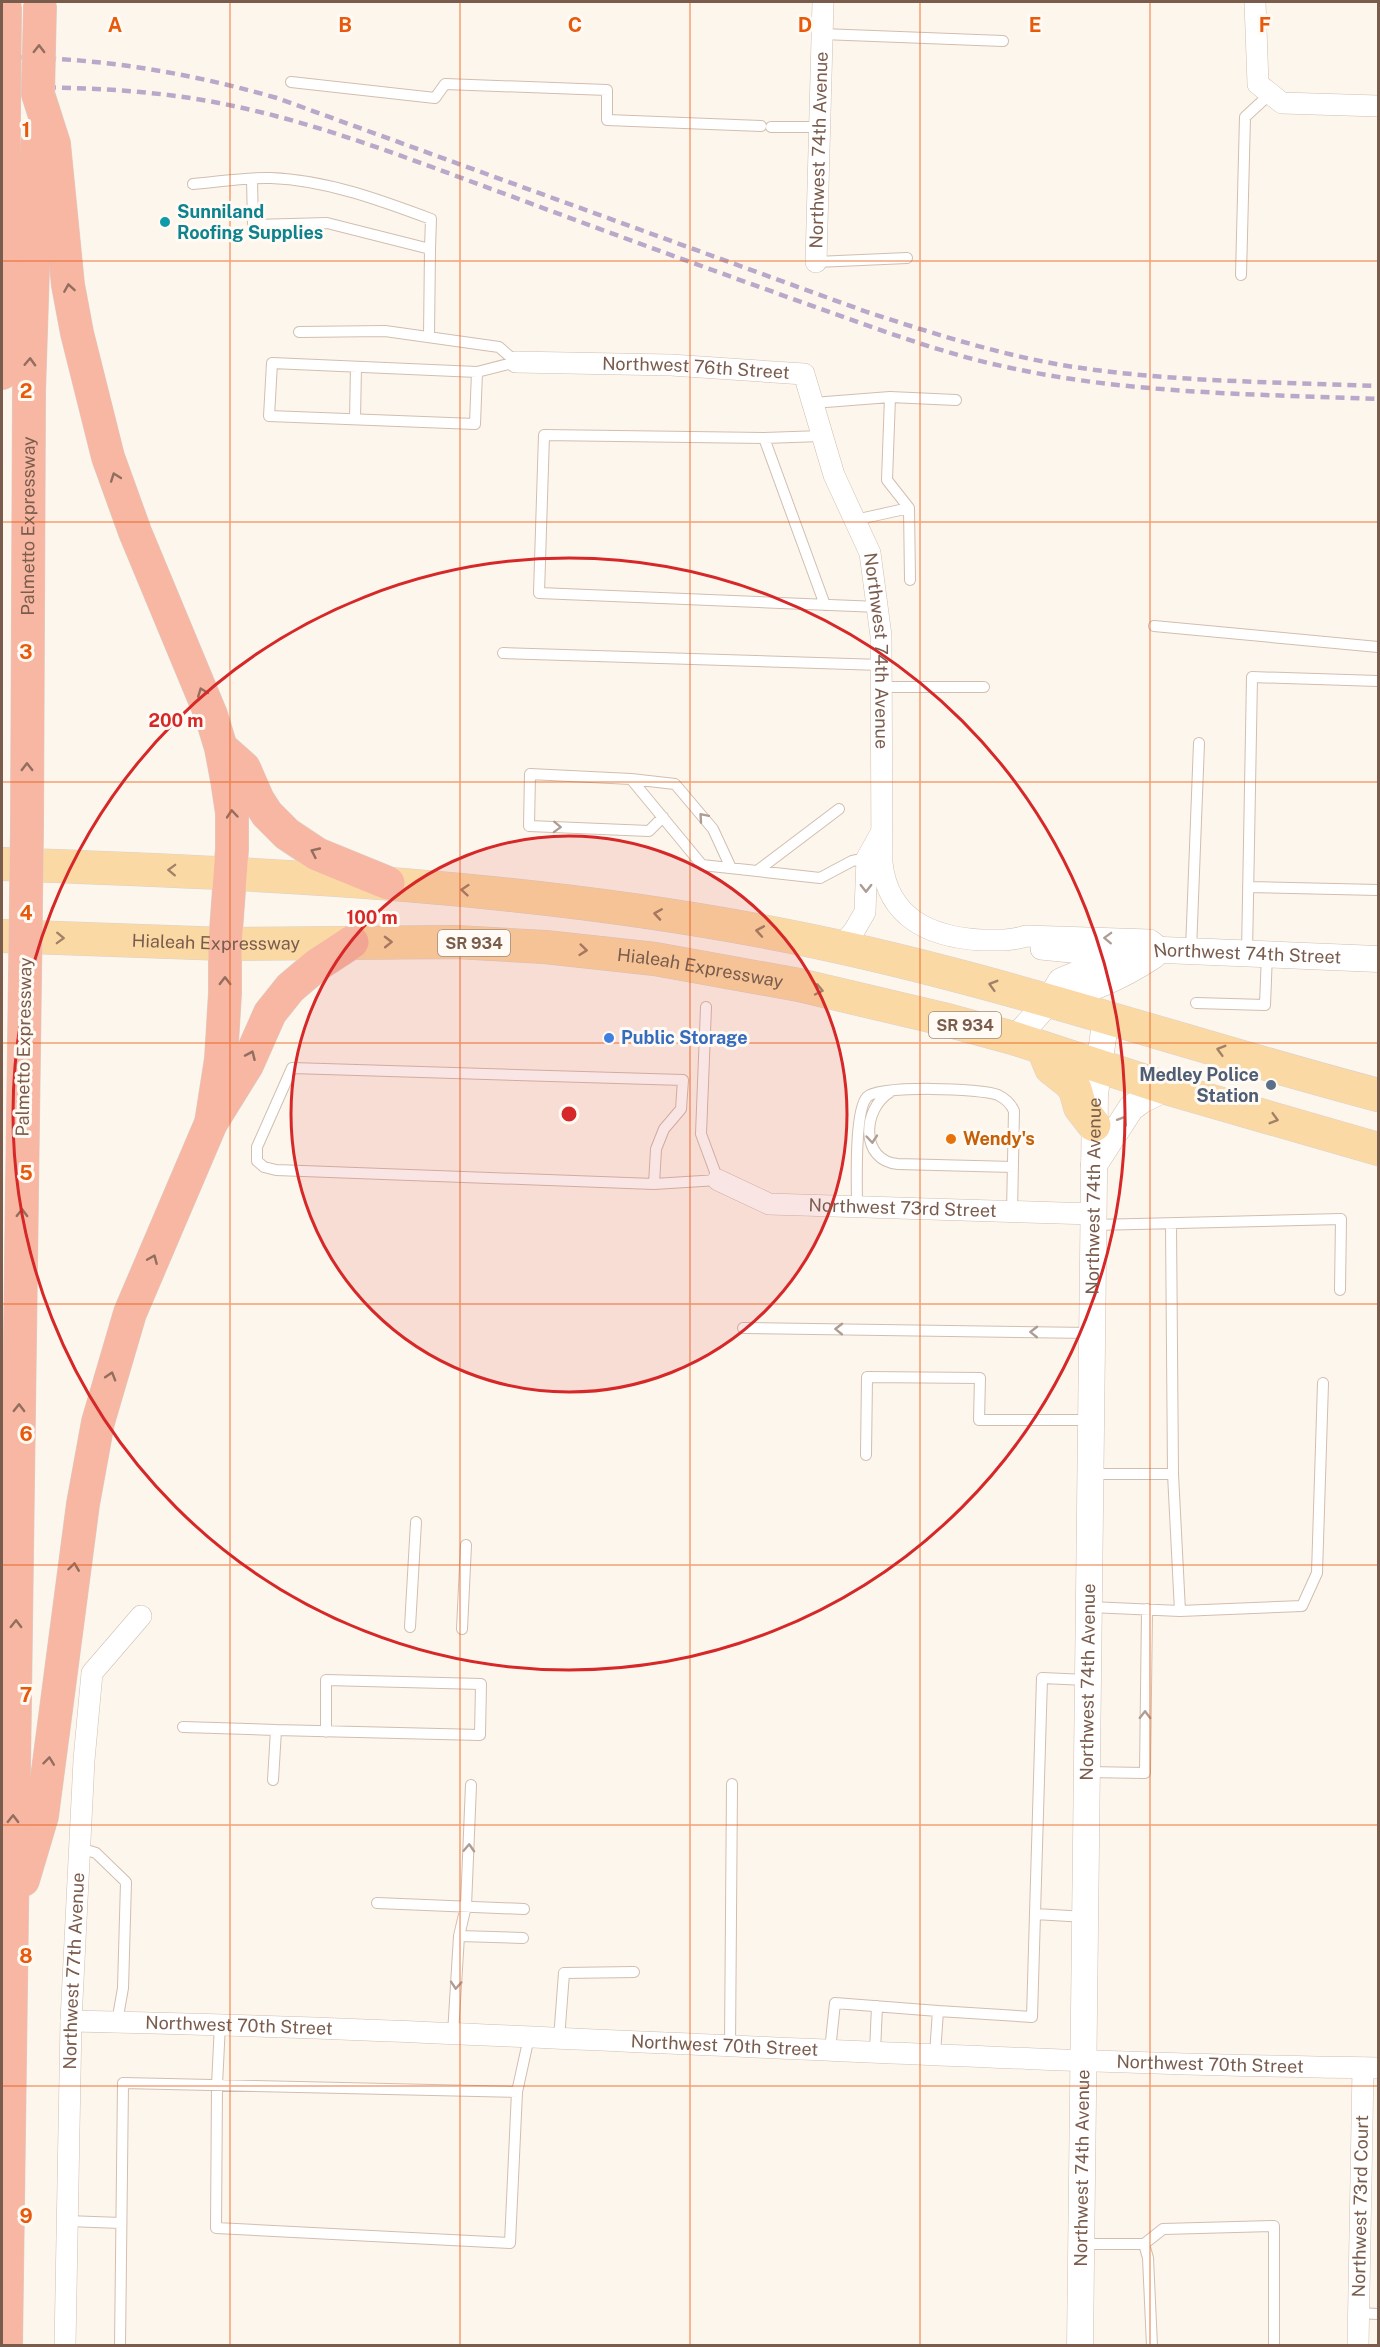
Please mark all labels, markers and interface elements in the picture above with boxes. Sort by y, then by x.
text: A [108,13,122,37]
text: B [338,13,352,37]
text: C [568,13,582,37]
text: D [798,13,812,37]
text: E [1029,13,1041,37]
text: F [1259,13,1271,37]
one-way arrow [33,45,45,54]
street label: Northwest 74th Avenue [805,51,832,249]
text: 1 [22,118,30,142]
place label: Sunniland Roofing Supplies [177,201,323,243]
marker: Sunniland Roofing Supplies [158,215,172,229]
one-way arrow [63,283,76,293]
street label: Northwest 76th Street [602,353,790,383]
one-way arrow [23,358,36,367]
text: 2 [20,379,32,403]
street label: Palmetto Expressway [17,436,39,616]
one-way arrow [110,472,123,483]
street label: Northwest 74th Avenue [860,551,892,749]
text: 3 [19,640,33,664]
one-way arrow [197,687,209,698]
text: 200 m [149,710,203,731]
one-way arrow [21,763,33,772]
one-way arrow [226,809,239,818]
one-way arrow [699,813,710,824]
one-way arrow [552,821,561,833]
one-way arrow [311,847,322,859]
one-way arrow [168,864,177,877]
one-way arrow [860,883,873,892]
one-way arrow [460,884,470,897]
text: 4 [19,901,33,925]
text: 100 m [346,907,398,928]
one-way arrow [654,909,663,921]
one-way arrow [755,925,765,938]
street label: Hialeah Expressway [131,930,300,954]
road number: SR 934 [438,930,510,956]
one-way arrow [55,932,64,944]
one-way arrow [1103,932,1112,945]
one-way arrow [384,936,393,948]
street label: Northwest 74th Street [1152,938,1342,967]
one-way arrow [579,943,588,956]
street label: Hialeah Expressway [616,944,785,992]
street label: Palmetto Expressway [11,957,36,1137]
one-way arrow [219,977,231,986]
one-way arrow [988,980,998,993]
one-way arrow [814,982,824,995]
road number: SR 934 [929,1012,1001,1038]
place label: Public Storage [621,1027,748,1048]
marker: Public Storage [602,1031,616,1045]
one-way arrow [1216,1045,1226,1058]
one-way arrow [244,1050,256,1061]
place label: Medley Police Station [1139,1064,1259,1106]
marker: Medley Police Station [1264,1078,1278,1092]
street label: Northwest 74th Avenue [1082,1097,1105,1295]
centre of rings [559,1104,579,1124]
one-way arrow [1268,1112,1279,1124]
one-way arrow [1116,1116,1128,1126]
place label: Wendy's [963,1128,1035,1149]
marker: Wendy's [944,1132,958,1146]
one-way arrow [865,1135,878,1144]
text: 5 [19,1161,33,1185]
street label: Northwest 73rd Street [808,1194,997,1221]
one-way arrow [16,1208,28,1217]
one-way arrow [146,1255,158,1266]
one-way arrow [834,1323,843,1336]
one-way arrow [1029,1326,1038,1339]
one-way arrow [104,1371,116,1382]
one-way arrow [13,1403,25,1412]
text: 6 [19,1422,33,1446]
one-way arrow [68,1563,80,1572]
street label: Northwest 74th Avenue [1076,1583,1099,1781]
one-way arrow [10,1619,22,1628]
text: 7 [20,1683,32,1707]
one-way arrow [1139,1710,1152,1719]
one-way arrow [43,1756,55,1765]
one-way arrow [7,1814,19,1823]
one-way arrow [462,1843,475,1852]
street label: Northwest 77th Avenue [59,1872,88,2070]
text: 8 [19,1944,33,1968]
one-way arrow [449,1980,462,1989]
street label: Northwest 70th Street [145,2012,333,2039]
street label: Northwest 70th Street [630,2030,819,2060]
street label: Northwest 70th Street [1116,2051,1304,2077]
street label: Northwest 74th Avenue [1070,2069,1093,2267]
street label: Northwest 73rd Court [1348,2115,1372,2297]
text: 9 [19,2204,33,2228]

